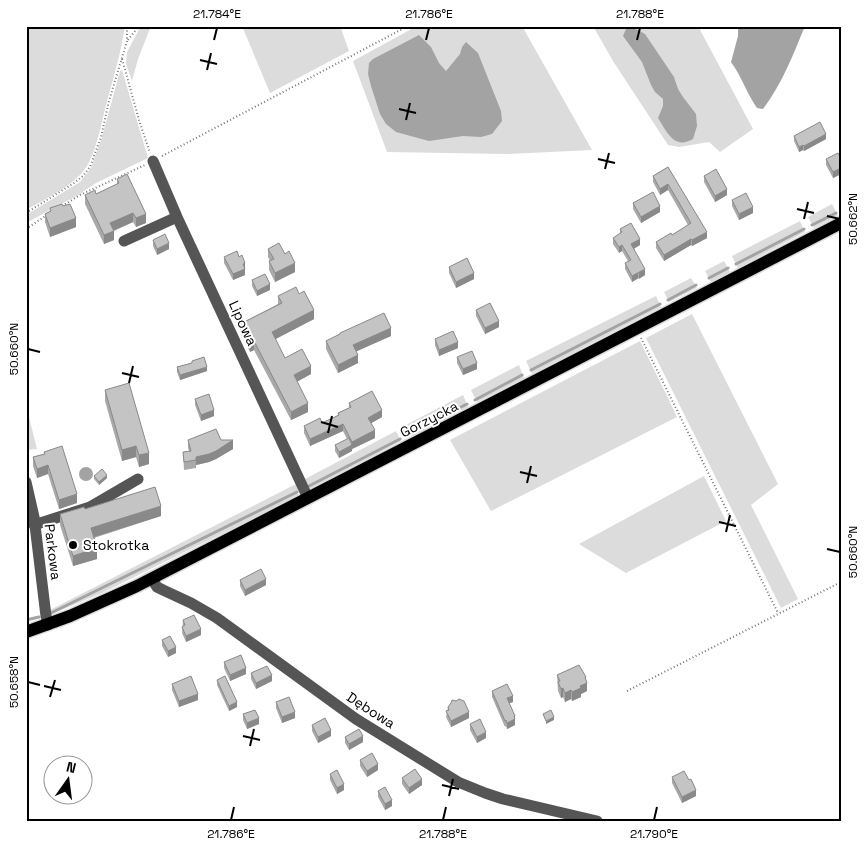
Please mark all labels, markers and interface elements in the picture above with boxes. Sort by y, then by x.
text: 21.784°E [193,6,241,22]
text: 21.786°E [405,6,453,22]
text: 21.788°E [616,6,664,22]
text: 50.662°N [845,193,861,245]
street label: Lipowa [225,298,261,348]
text: 50.660°N [6,323,22,375]
street label: Gorzycka [397,397,461,441]
street label: Parkowa [41,523,65,581]
text: 50.660°N [845,526,861,578]
place label: Stokrotka [83,536,149,554]
marker: Stokrotka [67,539,79,551]
text: 50.658°N [6,656,22,708]
street label: Dębowa [343,688,399,732]
north arrow [42,754,92,804]
text: N [64,758,78,777]
text: 21.786°E [207,826,255,842]
text: 21.788°E [419,826,467,842]
text: 21.790°E [630,826,678,842]

